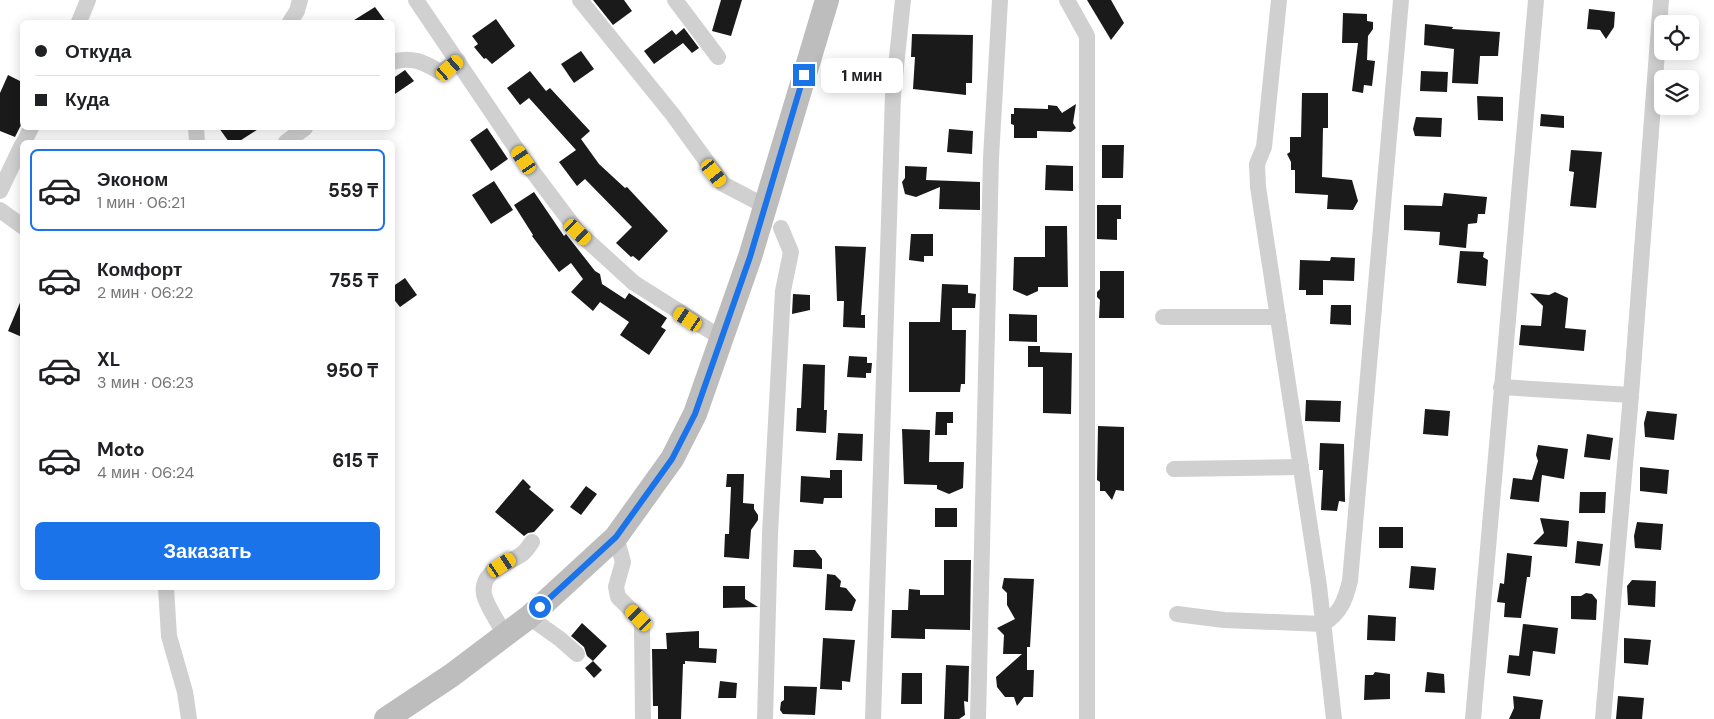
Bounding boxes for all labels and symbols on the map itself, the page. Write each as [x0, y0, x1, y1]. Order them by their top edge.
car [433, 52, 466, 84]
callout: 1 мин [822, 58, 904, 92]
route end [793, 64, 815, 86]
car [509, 143, 538, 177]
car [698, 157, 729, 189]
car [561, 216, 594, 248]
car [671, 304, 704, 334]
car [485, 550, 518, 580]
route start [529, 596, 551, 618]
car [623, 602, 654, 634]

